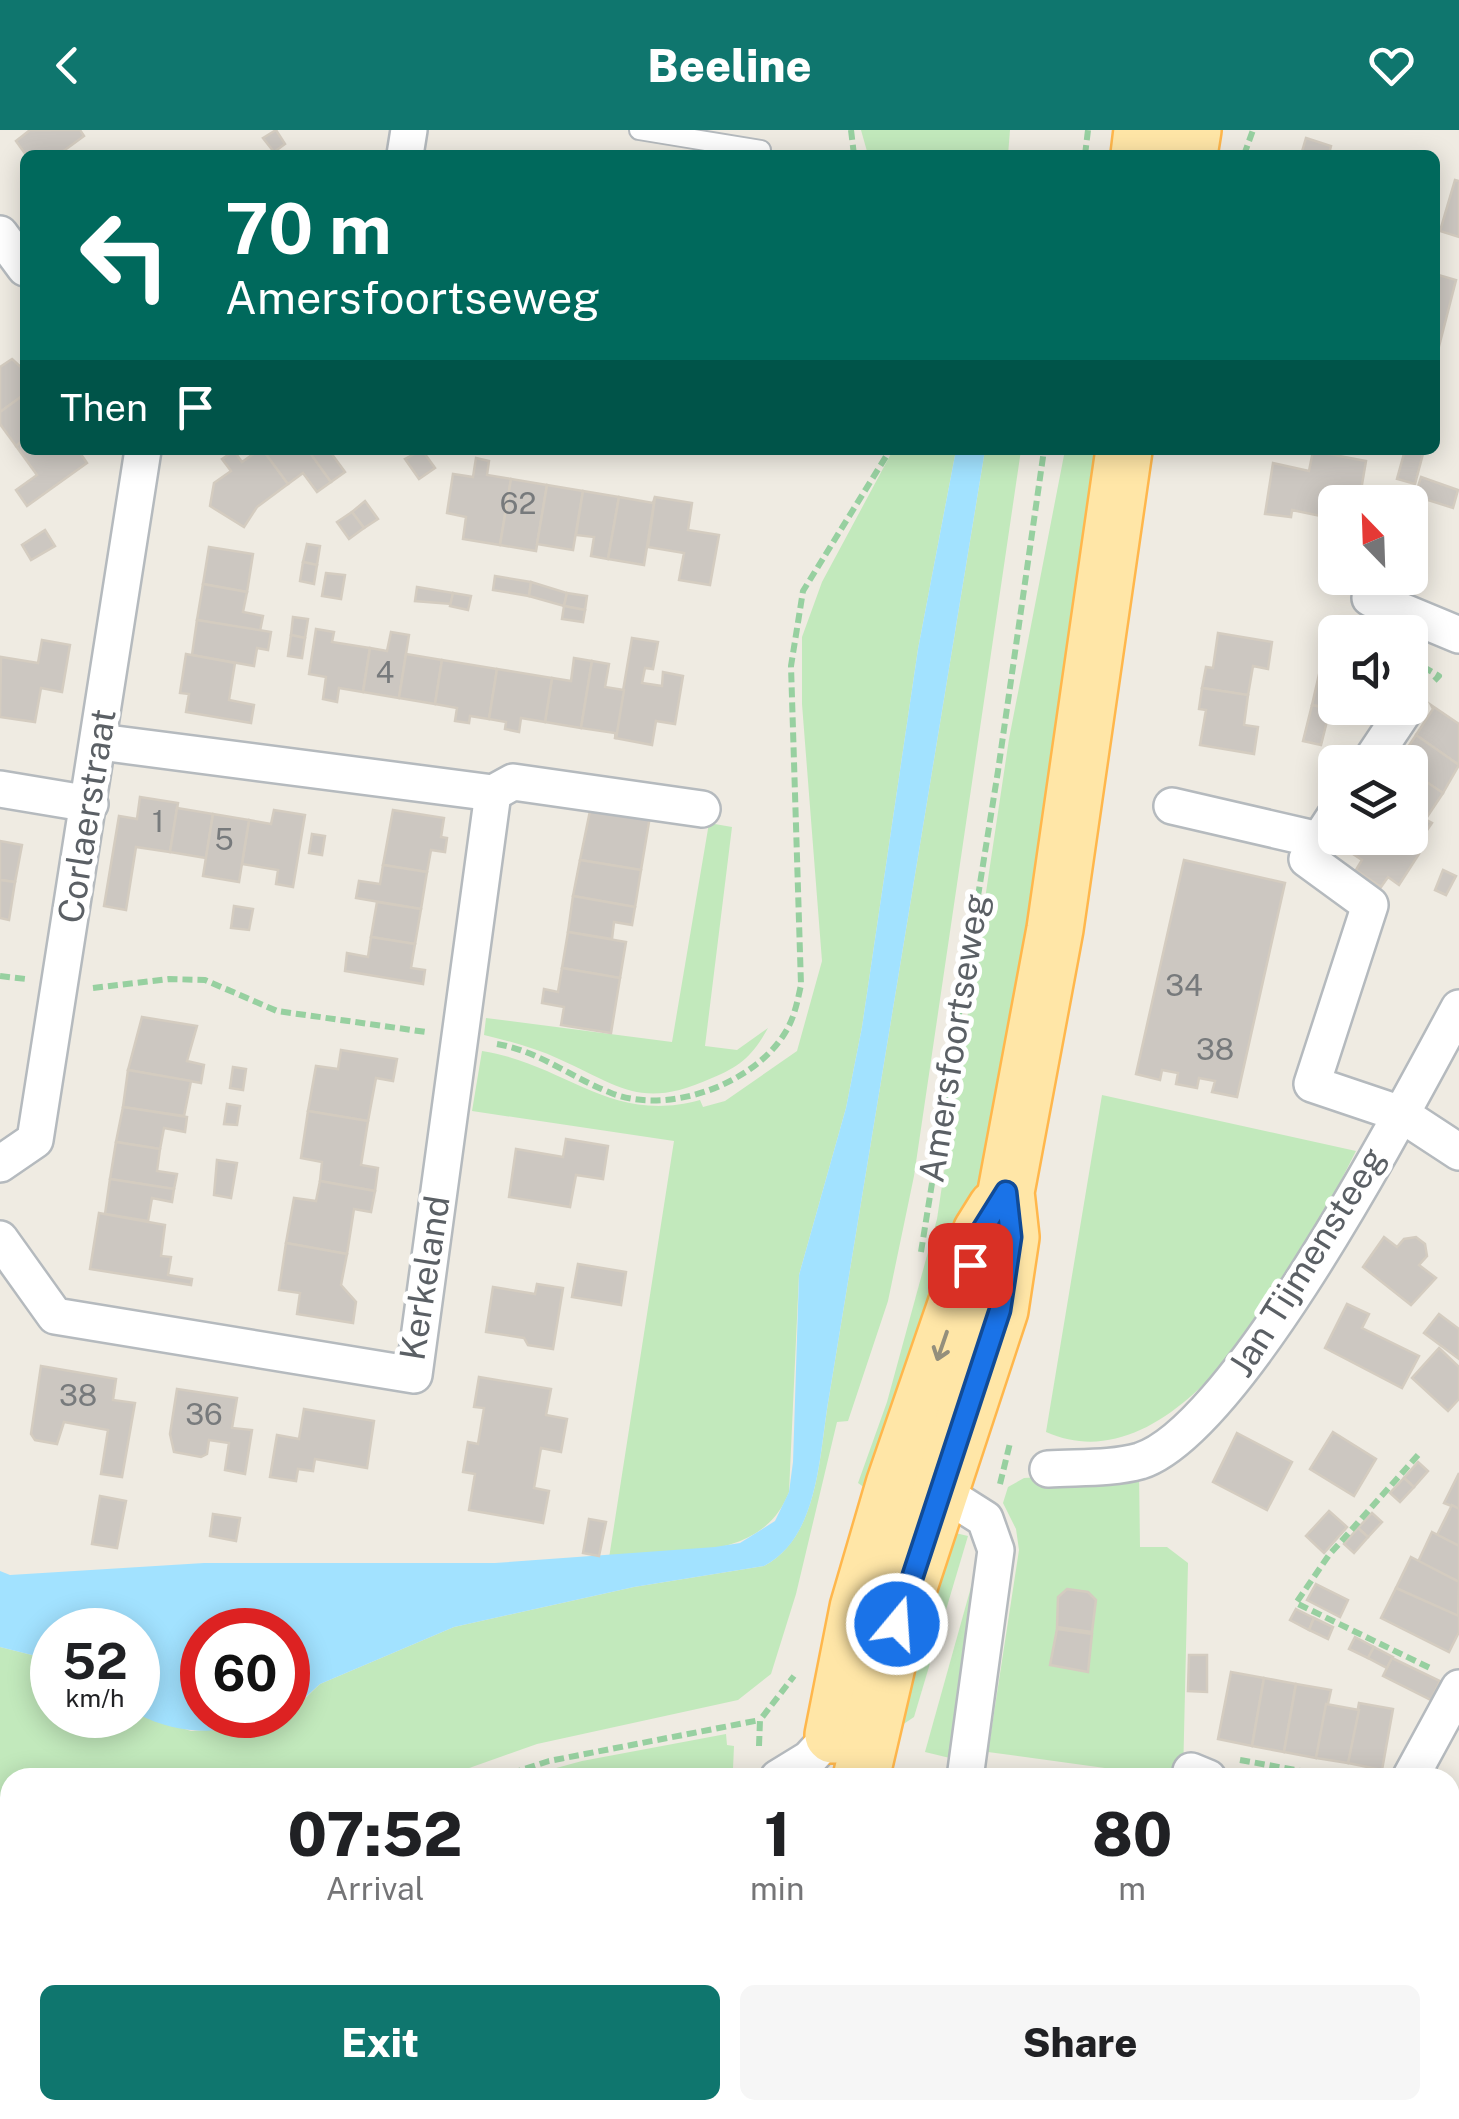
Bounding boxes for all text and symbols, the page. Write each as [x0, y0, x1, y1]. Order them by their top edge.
icon: back [40, 38, 95, 93]
icon: heart [1364, 38, 1419, 93]
text: Beeline [647, 39, 812, 92]
text: 70 m [225, 187, 392, 270]
icon: left [60, 190, 190, 320]
text: Amersfoortseweg [225, 271, 600, 324]
icon: arrive [168, 380, 223, 435]
text: Then [60, 385, 148, 430]
house number: 62 [500, 485, 536, 521]
north arrow [1318, 485, 1428, 595]
map controls [1318, 485, 1428, 855]
button: sound [1318, 615, 1428, 725]
house number: 4 [376, 654, 394, 690]
street label: Corlaerstraat [49, 706, 124, 926]
button: layers [1318, 745, 1428, 855]
house number: 1 [152, 803, 164, 839]
house number: 5 [214, 821, 234, 857]
street label: Amersfoortseweg [910, 891, 997, 1185]
house number: 34 [1165, 967, 1203, 1003]
house number: 38 [1196, 1031, 1234, 1067]
street label: Jan Tijmensteeg [1220, 1140, 1393, 1384]
street label: Kerkeland [391, 1193, 458, 1363]
pin [928, 1223, 1013, 1308]
icon: arrive [943, 1238, 998, 1293]
one-way arrow [931, 1329, 949, 1361]
house number: 38 [59, 1377, 97, 1413]
house number: 36 [185, 1396, 223, 1432]
position arrow [845, 1572, 949, 1676]
speed limit sign: 60 [180, 1608, 310, 1738]
text: 52 [62, 1631, 128, 1690]
text: km/h [66, 1683, 124, 1713]
text: 07:52 [288, 1799, 463, 1870]
text: 1 [764, 1799, 790, 1870]
text: 80 [1092, 1799, 1172, 1870]
text: Arrival [326, 1870, 424, 1907]
text: min [750, 1870, 804, 1907]
text: m [1118, 1870, 1146, 1907]
button: Exit [40, 1985, 720, 2100]
button: Share [740, 1985, 1420, 2100]

